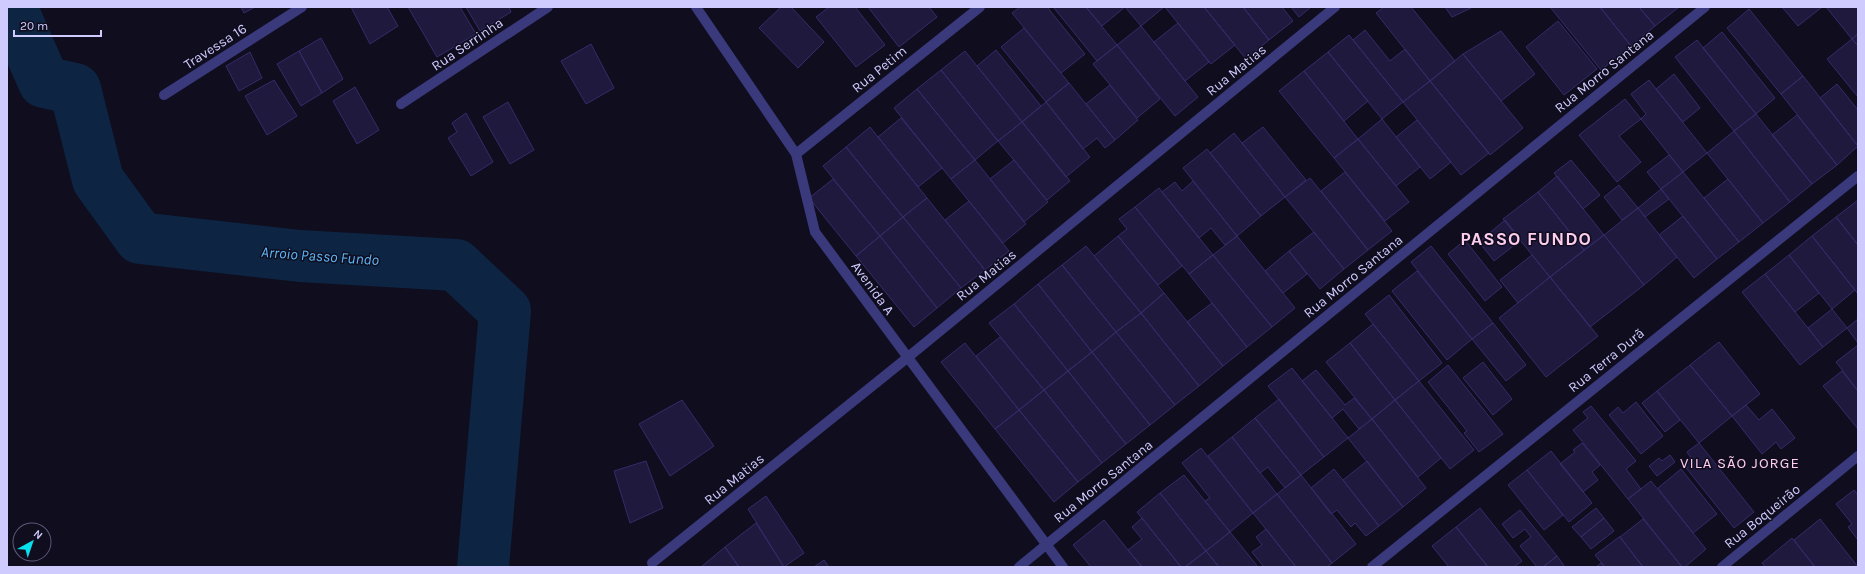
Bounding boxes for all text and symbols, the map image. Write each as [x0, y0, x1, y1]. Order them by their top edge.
scale bar [14, 12, 101, 38]
street label: Rua Serrinha [428, 14, 506, 75]
text: 20 m [20, 19, 48, 33]
street label: Travessa 16 [181, 20, 250, 73]
street label: Rua Morro Santana [1551, 26, 1657, 117]
street label: Rua Matias [1203, 41, 1270, 100]
street label: Rua Petim [848, 42, 910, 97]
district label: PASSO FUNDO [1460, 228, 1592, 250]
street label: Rua Morro Santana [1300, 231, 1406, 322]
water label: Arroio Passo Fundo [260, 243, 380, 269]
street label: Rua Matias [953, 246, 1020, 305]
street label: Avenida A [848, 258, 898, 318]
street label: Rua Terra Durã [1565, 325, 1648, 396]
street label: Rua Morro Santana [1050, 436, 1156, 527]
street label: Rua Matias [701, 450, 768, 509]
district label: VILA SÃO JORGE [1680, 454, 1800, 472]
street label: Rua Boqueirão [1721, 481, 1804, 552]
north arrow [12, 522, 52, 562]
text: N [31, 527, 45, 542]

